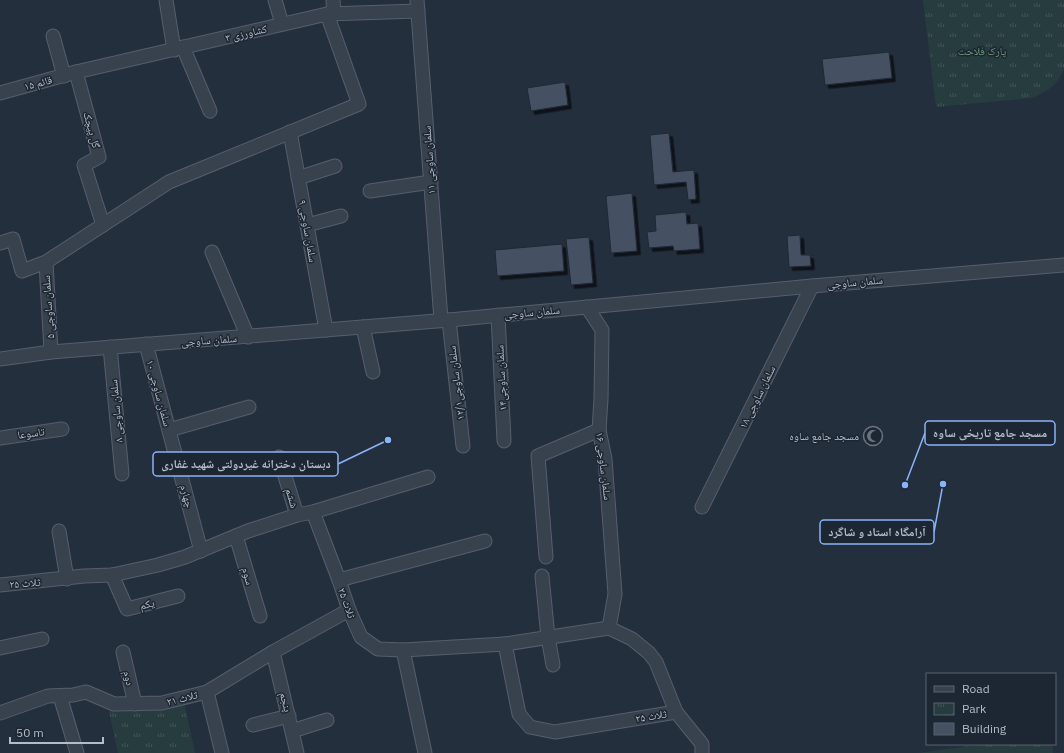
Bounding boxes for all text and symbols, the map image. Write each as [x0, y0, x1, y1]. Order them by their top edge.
street label: کشاورزی ۳ [224, 21, 269, 45]
park label: پارک فلاحت [958, 44, 1007, 58]
street label: قائم ۱۵ [22, 72, 54, 94]
street label: گل پیچک [80, 110, 104, 150]
street label: سلمان ساوجی ۱۱ [420, 125, 438, 195]
street label: سلمان ساوجی ۹ [296, 198, 320, 264]
street label: سلمان ساوجی [826, 273, 884, 291]
street label: سلمان ساوجی ۵ [39, 275, 57, 339]
street label: سلمان ساوجی [503, 303, 561, 321]
street label: سلمان ساوجی [181, 331, 237, 349]
street label: سلمان ساوجی۱۲/۱ [444, 345, 468, 421]
street label: سلمان ساوجی۱۴ [492, 345, 510, 411]
street label: سلمان ساوجی ۱۰ [143, 358, 175, 428]
street label: سلمان ساوجی ۱۸ [736, 363, 778, 431]
street label: سلمان ساوجی ۸ [106, 379, 126, 443]
callout: مسجد جامع تاریخی ساوه [925, 421, 1055, 445]
street label: تاسوعا [17, 424, 46, 442]
mosque icon: مسجد جامع ساوه [862, 425, 884, 447]
text: مسجد جامع تاریخی ساوه [933, 425, 1047, 441]
place label: مسجد جامع ساوه [789, 429, 859, 443]
street label: سلمان ساوجی ۱۶ [593, 431, 615, 501]
callout: دبستان دخترانه غیردولتی شهید غفاری [153, 452, 338, 476]
text: دبستان دخترانه غیردولتی شهید غفاری [161, 456, 331, 472]
street label: چهارم [177, 483, 197, 509]
street label: ششم [281, 486, 302, 510]
callout: آرامگاه استاد و شاگرد [820, 520, 934, 544]
text: آرامگاه استاد و شاگرد [828, 524, 926, 539]
street label: سوم [239, 566, 257, 586]
street label: ثلاث ۲۵ [9, 575, 42, 591]
street label: ثلاث ۲۵ [335, 586, 359, 620]
street label: یکم [138, 595, 157, 614]
street label: دوم [120, 669, 138, 687]
legend [926, 673, 1056, 745]
text: Road [962, 681, 990, 696]
street label: ثلاث ۲۱ [165, 687, 199, 709]
street label: پنجم [276, 691, 295, 714]
text: Park [962, 701, 987, 716]
street label: ثلاث ۲۵ [634, 707, 668, 725]
scale bar [10, 719, 103, 745]
text: Building [962, 721, 1007, 736]
text: 50 m [16, 725, 44, 740]

